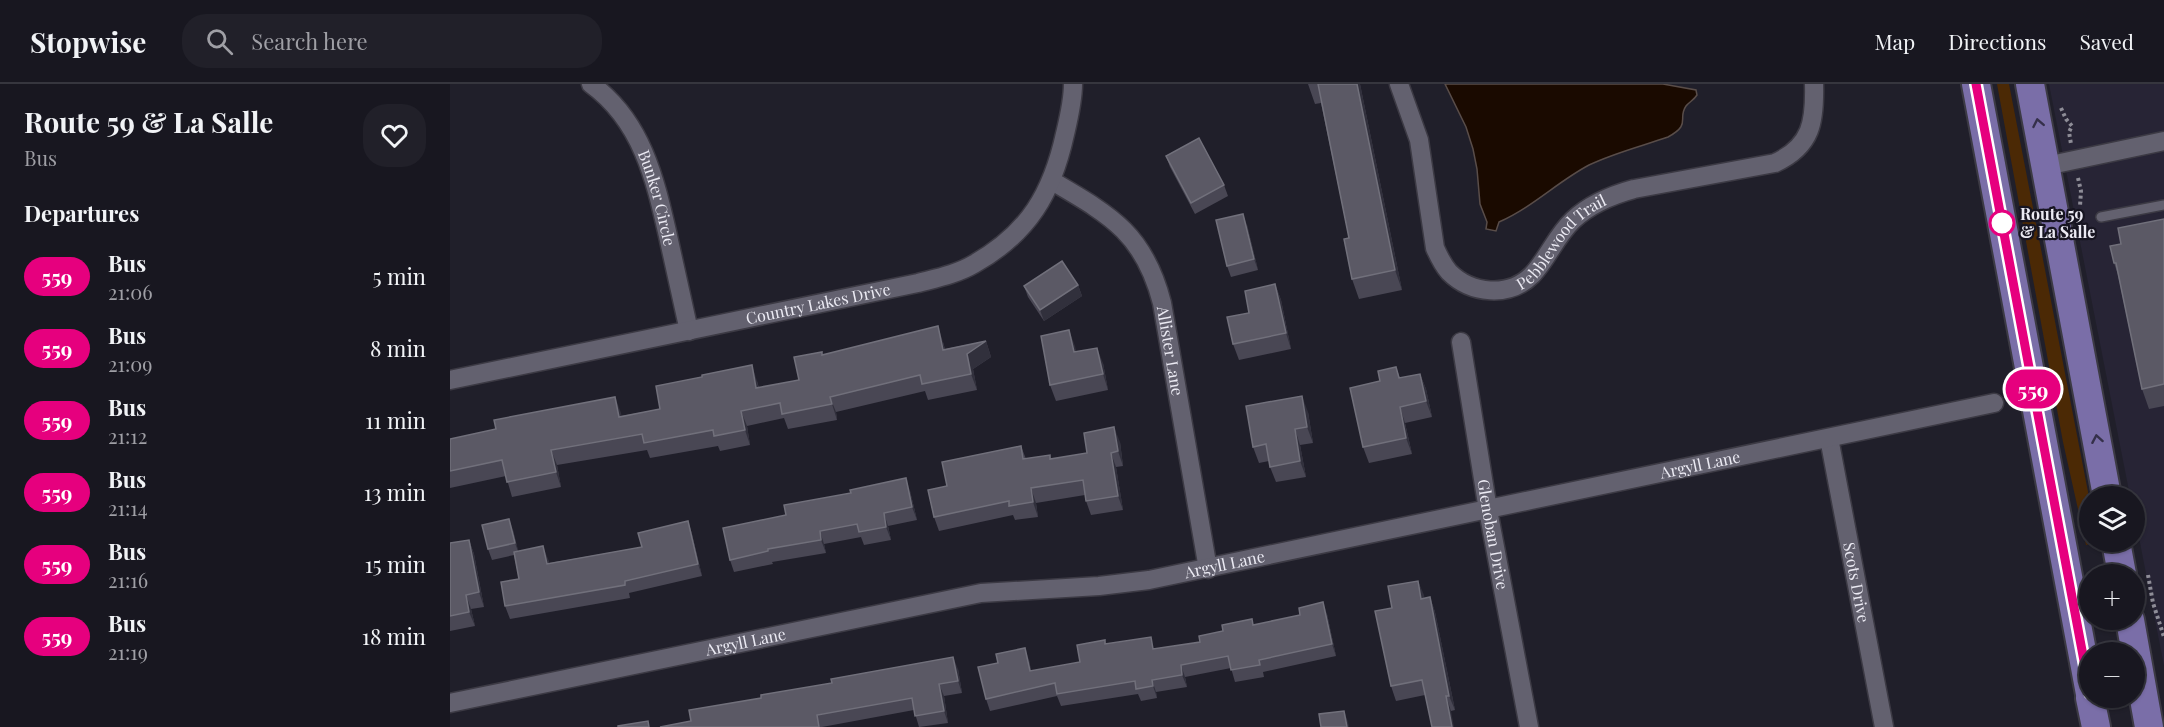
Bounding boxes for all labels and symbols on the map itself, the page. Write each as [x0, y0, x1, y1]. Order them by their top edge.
one-way arrow [2032, 119, 2045, 129]
street label: Bunker Circle [634, 146, 681, 248]
street label: Pebblewood Trail [1512, 189, 1610, 294]
place label: Route 59 & La Salle [2020, 203, 2095, 242]
marker: Route 59 & La Salle [1989, 210, 2015, 236]
street label: Country Lakes Drive [744, 278, 892, 328]
street label: Allister Lane [1153, 303, 1189, 397]
line badge: 559 [1998, 370, 2068, 408]
one-way arrow [2091, 434, 2104, 444]
street label: Argyll Lane [1657, 445, 1742, 483]
street label: Glenoban Drive [1473, 478, 1514, 591]
street label: Scots Drive [1839, 540, 1875, 624]
street label: Argyll Lane [1181, 545, 1266, 583]
street label: Argyll Lane [703, 623, 788, 660]

